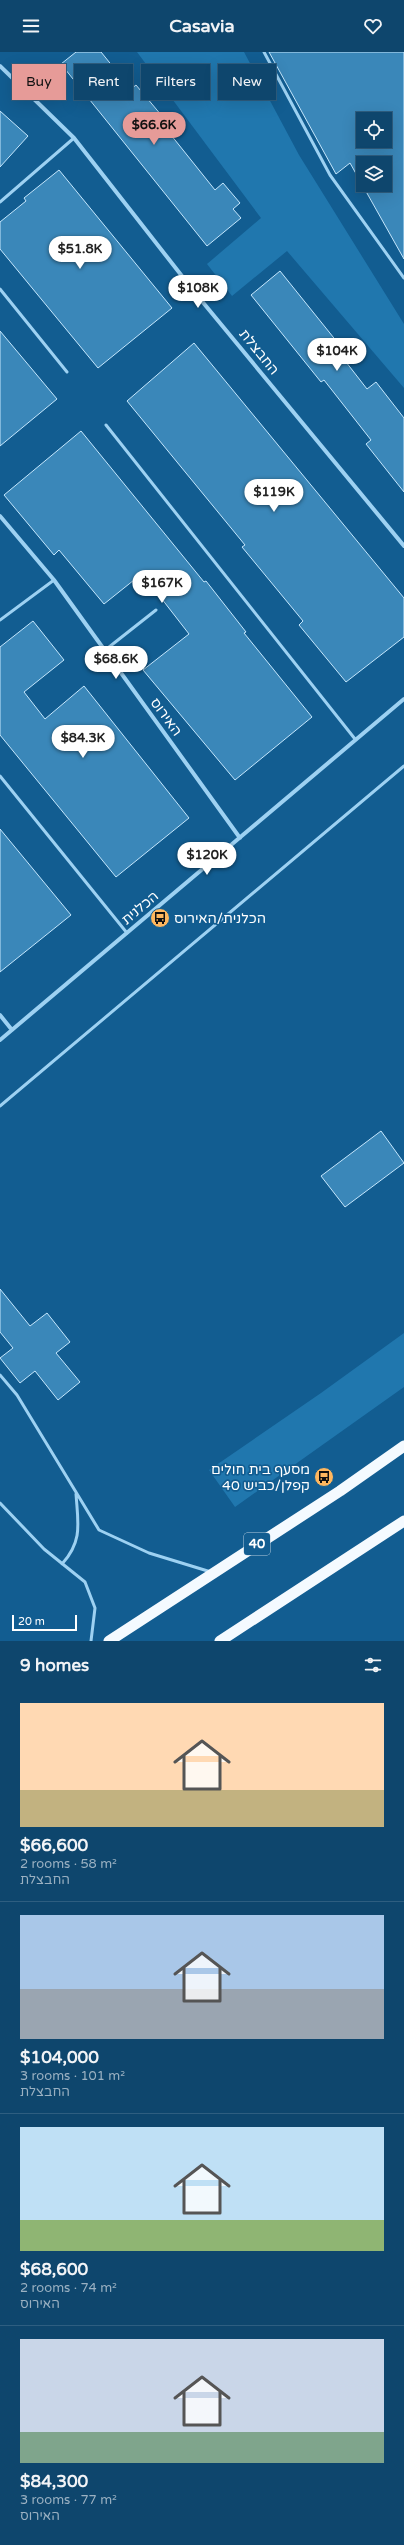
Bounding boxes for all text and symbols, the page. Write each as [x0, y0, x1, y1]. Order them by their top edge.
icon: menu [20, 15, 42, 37]
text: Casavia [169, 15, 235, 37]
icon: heart [362, 15, 384, 37]
chip: Buy [12, 64, 66, 100]
chip: Rent [74, 64, 133, 100]
chip: Filters [141, 64, 210, 100]
chip: New [218, 64, 276, 100]
pin: $66.6K [121, 112, 187, 146]
map controls [356, 112, 392, 192]
button: locate [356, 112, 392, 148]
text: $66.6K [132, 117, 176, 133]
button: layers [356, 156, 392, 192]
pin: $51.8K [47, 236, 113, 270]
text: $51.8K [58, 241, 102, 257]
pin: $108K [170, 275, 226, 309]
text: $108K [177, 280, 219, 296]
street label: החבצלת [235, 326, 283, 378]
pin: $104K [309, 338, 365, 372]
text: $104K [316, 343, 358, 359]
pin: $119K [246, 479, 302, 513]
text: $119K [253, 484, 295, 500]
pin: $167K [134, 570, 190, 604]
text: $167K [141, 575, 183, 591]
pin: $68.6K [83, 646, 149, 680]
text: $68.6K [94, 651, 138, 667]
street label: האירוס [147, 695, 185, 739]
pin: $84.3K [50, 725, 116, 759]
text: $84.3K [61, 730, 105, 746]
pin: $120K [179, 842, 235, 876]
text: $120K [186, 847, 228, 863]
street label: הכלנית [118, 888, 162, 928]
bus stop icon: הכלנית/האירוס [149, 907, 171, 929]
place label: הכלנית/האירוס [174, 910, 266, 927]
place label: מסעף בית חולים קפלן/כביש 40 [211, 1461, 310, 1494]
bus stop icon: מסעף בית חולים קפלן/כביש 40 [313, 1466, 335, 1488]
road number: 40 [244, 1533, 270, 1555]
scale bar [12, 1613, 77, 1632]
text: 20 m [18, 1615, 45, 1628]
icon: filters [362, 1654, 384, 1676]
text: 9 homes [20, 1655, 89, 1676]
icon: home [166, 1729, 238, 1801]
text: $66,600 [20, 1835, 88, 1856]
text: 2 rooms · 58 m² [20, 1856, 117, 1872]
text: החבצלת [20, 1872, 70, 1888]
icon: home [166, 1941, 238, 2013]
text: $104,000 [20, 2047, 99, 2068]
text: 3 rooms · 101 m² [20, 2068, 125, 2084]
text: החבצלת [20, 2084, 70, 2100]
icon: home [166, 2153, 238, 2225]
text: $68,600 [20, 2259, 88, 2280]
text: 2 rooms · 74 m² [20, 2280, 117, 2296]
text: האירוס [20, 2296, 60, 2312]
icon: home [166, 2365, 238, 2437]
text: $84,300 [20, 2471, 88, 2492]
text: 3 rooms · 77 m² [20, 2492, 117, 2508]
text: האירוס [20, 2508, 60, 2524]

